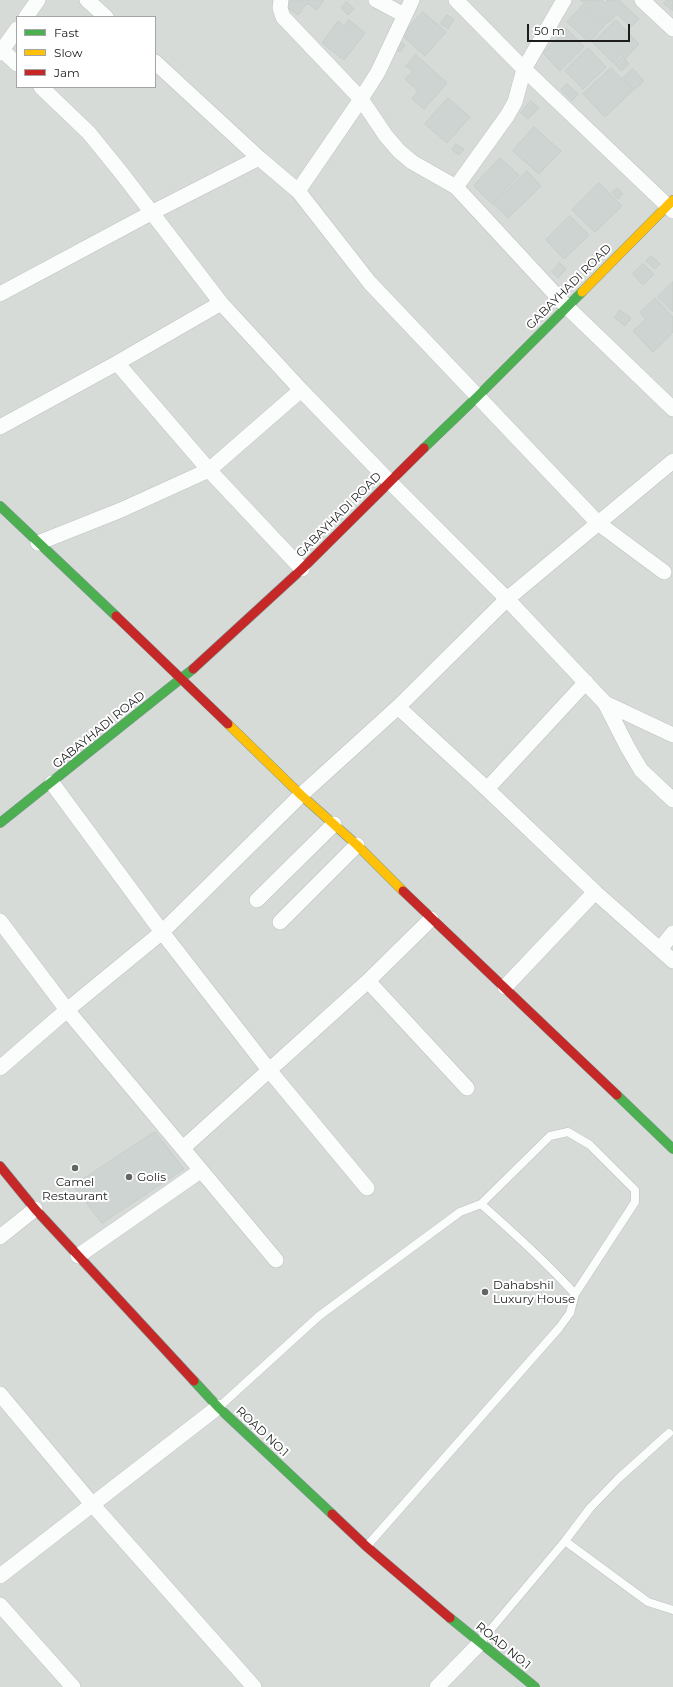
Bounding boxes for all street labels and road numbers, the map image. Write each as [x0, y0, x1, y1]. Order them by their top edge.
street label: GABAYHADI ROAD [523, 241, 615, 333]
street label: GABAYHADI ROAD [293, 469, 385, 561]
street label: GABAYHADI ROAD [50, 688, 148, 772]
street label: ROAD NO.1 [233, 1404, 291, 1460]
street label: ROAD NO.1 [473, 1619, 533, 1673]

